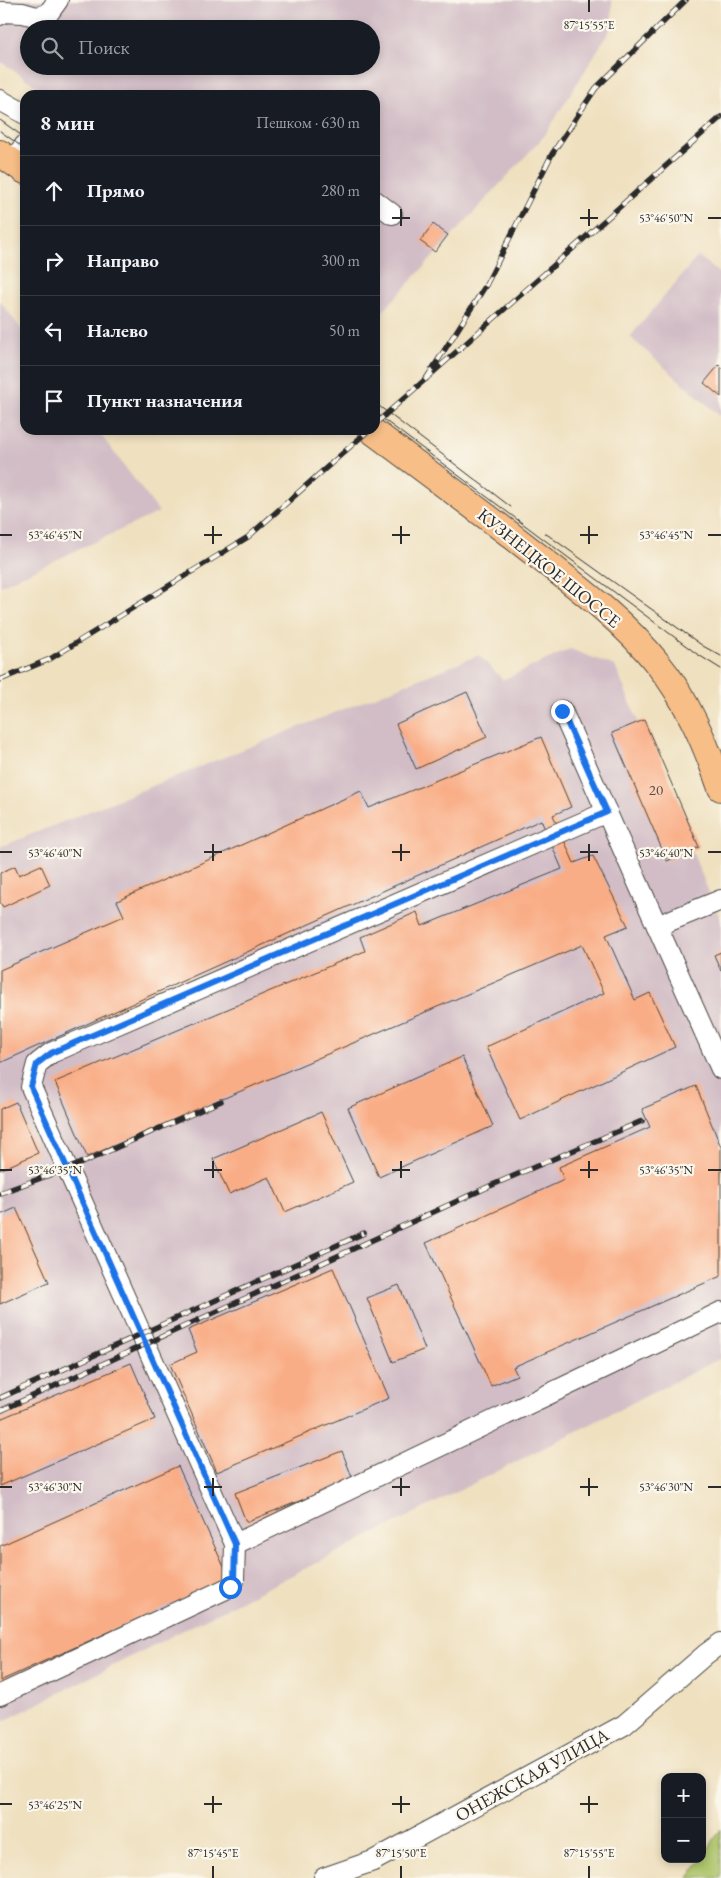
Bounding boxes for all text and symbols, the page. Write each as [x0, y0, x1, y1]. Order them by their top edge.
text: 87°15'55"E [563, 17, 615, 33]
search box [20, 20, 380, 75]
icon: search [38, 34, 66, 62]
text: Поиск [78, 35, 130, 60]
text: 8 мин [40, 109, 95, 136]
text: Пешком · 630 m [256, 112, 360, 133]
icon: ahead [40, 177, 68, 205]
text: Прямо [87, 178, 145, 203]
text: 280 m [321, 180, 360, 201]
text: 53°46'50"N [639, 210, 693, 226]
icon: right [40, 247, 68, 275]
text: Направо [87, 248, 159, 273]
text: 300 m [321, 250, 360, 271]
icon: left [40, 317, 68, 345]
text: Налево [87, 318, 148, 343]
text: 50 m [329, 320, 360, 341]
icon: arrive [40, 387, 68, 415]
text: Пункт назначения [87, 388, 243, 413]
street label: КУЗНЕЦКОЕ ШОССЕ [473, 503, 626, 632]
text: 53°46'45"N [28, 527, 82, 543]
text: 53°46'45"N [639, 527, 693, 543]
route end [551, 700, 574, 723]
house number: 20 [649, 780, 663, 799]
text: 53°46'40"N [28, 845, 82, 861]
text: 53°46'40"N [639, 845, 693, 861]
text: 53°46'35"N [28, 1162, 82, 1178]
text: 53°46'35"N [639, 1162, 693, 1178]
text: 53°46'30"N [28, 1479, 82, 1495]
text: 53°46'30"N [639, 1479, 693, 1495]
route start [219, 1576, 242, 1599]
street label: ОНЕЖСКАЯ УЛИЦА [451, 1723, 613, 1826]
map controls [661, 1773, 706, 1863]
button: + [661, 1773, 706, 1818]
text: 53°46'25"N [28, 1797, 82, 1813]
button: − [661, 1818, 706, 1863]
text: 87°15'45"E [187, 1845, 239, 1861]
text: 87°15'50"E [375, 1845, 427, 1861]
text: 87°15'55"E [563, 1845, 615, 1861]

